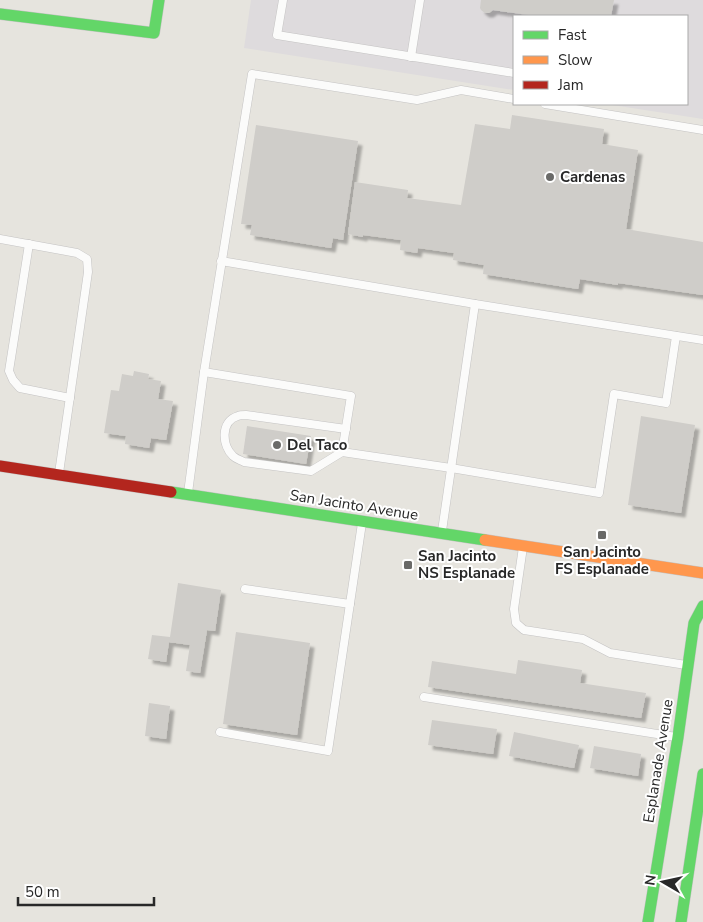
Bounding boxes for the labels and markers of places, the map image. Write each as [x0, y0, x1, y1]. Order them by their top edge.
place label: Cardenas [560, 167, 625, 187]
marker: Cardenas [544, 171, 556, 183]
place label: Del Taco [287, 435, 348, 455]
marker: Del Taco [271, 439, 283, 451]
marker: San Jacinto FS Esplanade [596, 529, 608, 541]
place label: San Jacinto FS Esplanade [555, 542, 649, 579]
place label: San Jacinto NS Esplanade [418, 546, 515, 583]
marker: San Jacinto NS Esplanade [402, 559, 414, 571]

